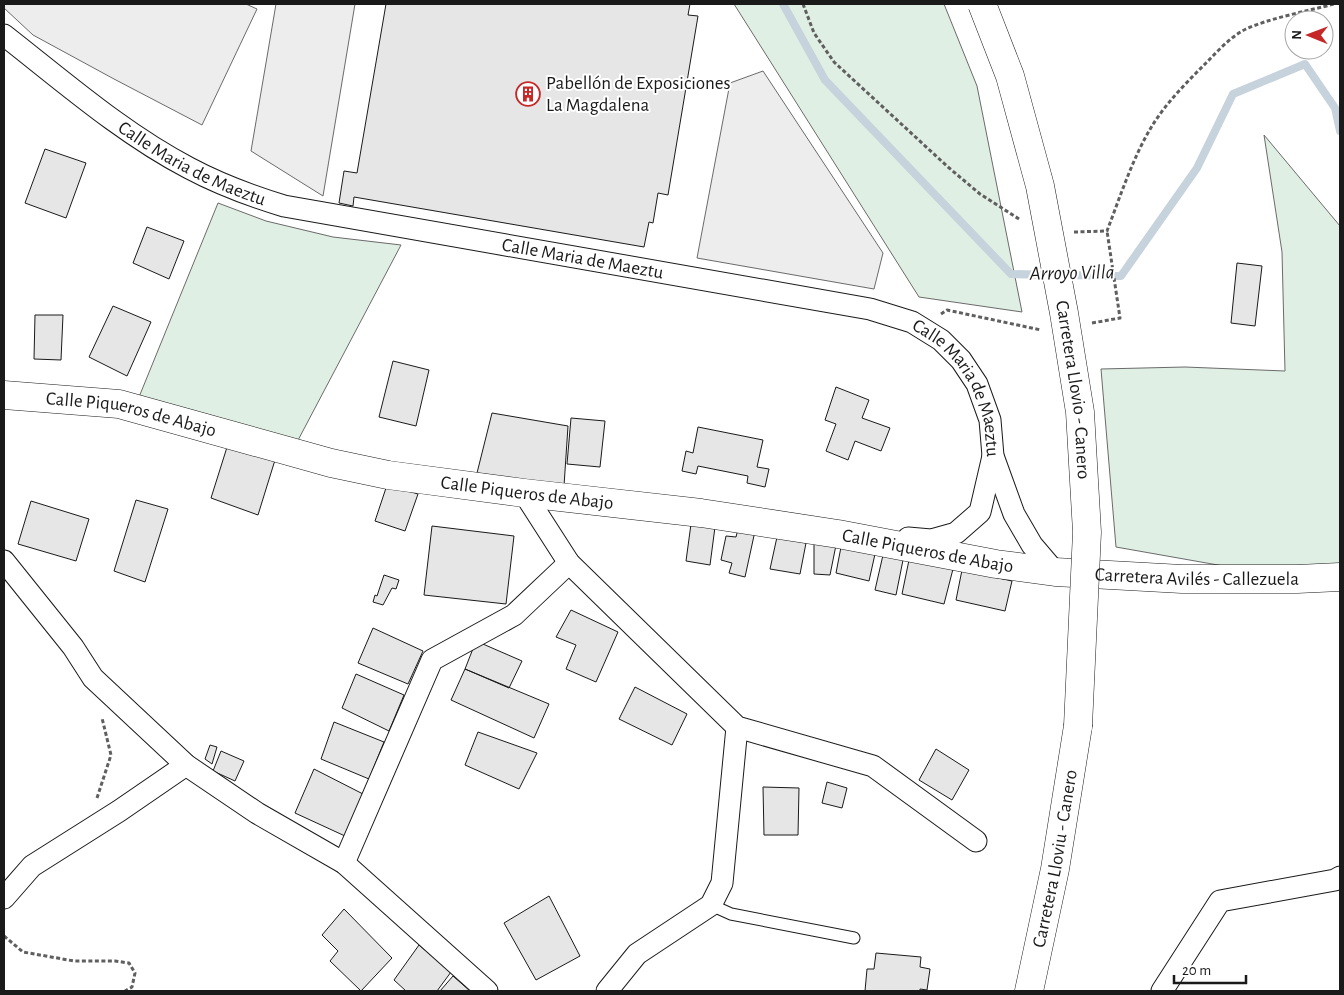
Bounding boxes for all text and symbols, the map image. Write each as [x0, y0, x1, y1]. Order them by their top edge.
north arrow [1284, 10, 1334, 60]
text: N [1290, 30, 1304, 40]
place label: Pabellón de Exposiciones La Magdalena [546, 74, 731, 115]
building icon: Pabellón de Exposiciones La Magdalena [515, 81, 541, 107]
street label: Calle Maria de Maeztu [115, 117, 268, 209]
street label: Calle Maria de Maeztu [500, 235, 665, 282]
water label: Arroyo Villa [1028, 262, 1115, 284]
street label: Carretera Llovio - Canero [1052, 299, 1093, 480]
street label: Calle Maria de Maeztu [909, 315, 1003, 458]
street label: Calle Piqueros de Abajo [45, 389, 218, 440]
street label: Calle Piqueros de Abajo [440, 473, 615, 513]
street label: Calle Piqueros de Abajo [841, 525, 1015, 576]
street label: Carretera Avilés - Callezuela [1094, 565, 1299, 589]
street label: Carretera Lloviu - Canero [1029, 768, 1080, 949]
scale bar [1174, 952, 1246, 984]
text: 20 m [1182, 963, 1211, 978]

